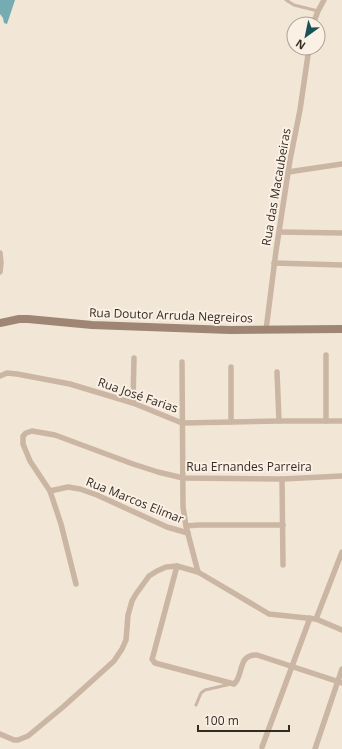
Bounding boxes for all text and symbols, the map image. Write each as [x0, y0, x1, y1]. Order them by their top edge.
north arrow [286, 16, 326, 56]
text: N [292, 36, 308, 54]
street label: Rua das Macaubeiras [257, 127, 295, 247]
street label: Rua Doutor Arruda Negreiros [89, 304, 254, 326]
street label: Rua José Farias [96, 373, 181, 417]
street label: Rua Ernandes Parreira [186, 458, 312, 475]
street label: Rua Marcos Elimar [84, 473, 187, 527]
scale bar [198, 707, 289, 733]
text: 100 m [204, 712, 239, 729]

